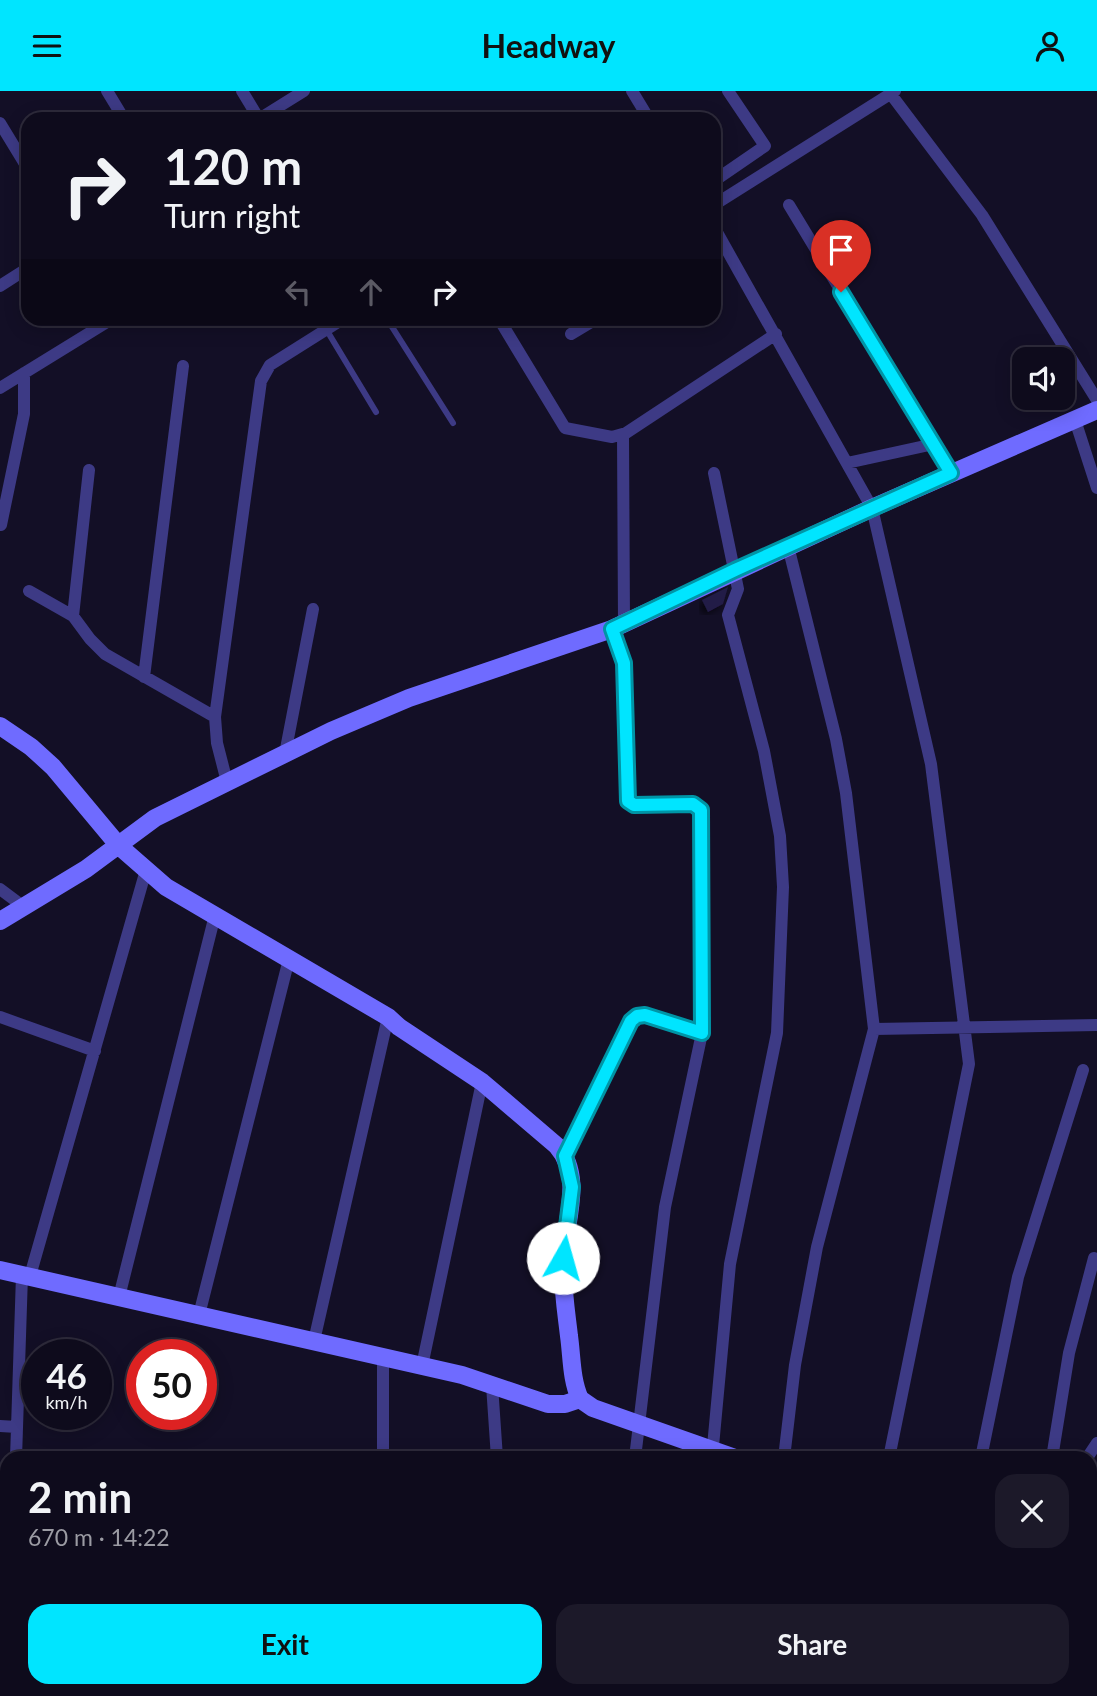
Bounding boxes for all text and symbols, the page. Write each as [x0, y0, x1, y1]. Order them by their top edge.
text: Headway [482, 26, 615, 65]
icon: menu [28, 27, 66, 65]
icon: person [1031, 27, 1069, 65]
text: 120 m [164, 137, 302, 195]
icon: right [49, 140, 140, 231]
text: Turn right [164, 196, 300, 235]
pin [811, 220, 871, 292]
icon: arrive [822, 231, 860, 269]
icon: left [279, 273, 317, 311]
icon: ahead [352, 273, 390, 311]
icon: right [425, 273, 463, 311]
map controls [1012, 347, 1075, 410]
button: sound [1012, 347, 1075, 410]
position arrow [526, 1221, 600, 1295]
speed limit sign: 50 [126, 1339, 217, 1430]
text: 46 [46, 1354, 87, 1396]
text: km/h [45, 1391, 88, 1413]
text: 2 min [28, 1472, 132, 1522]
button: close [995, 1474, 1069, 1548]
text: 670 m · 14:22 [28, 1523, 170, 1551]
button: Exit [28, 1604, 542, 1684]
button: Share [556, 1604, 1069, 1684]

